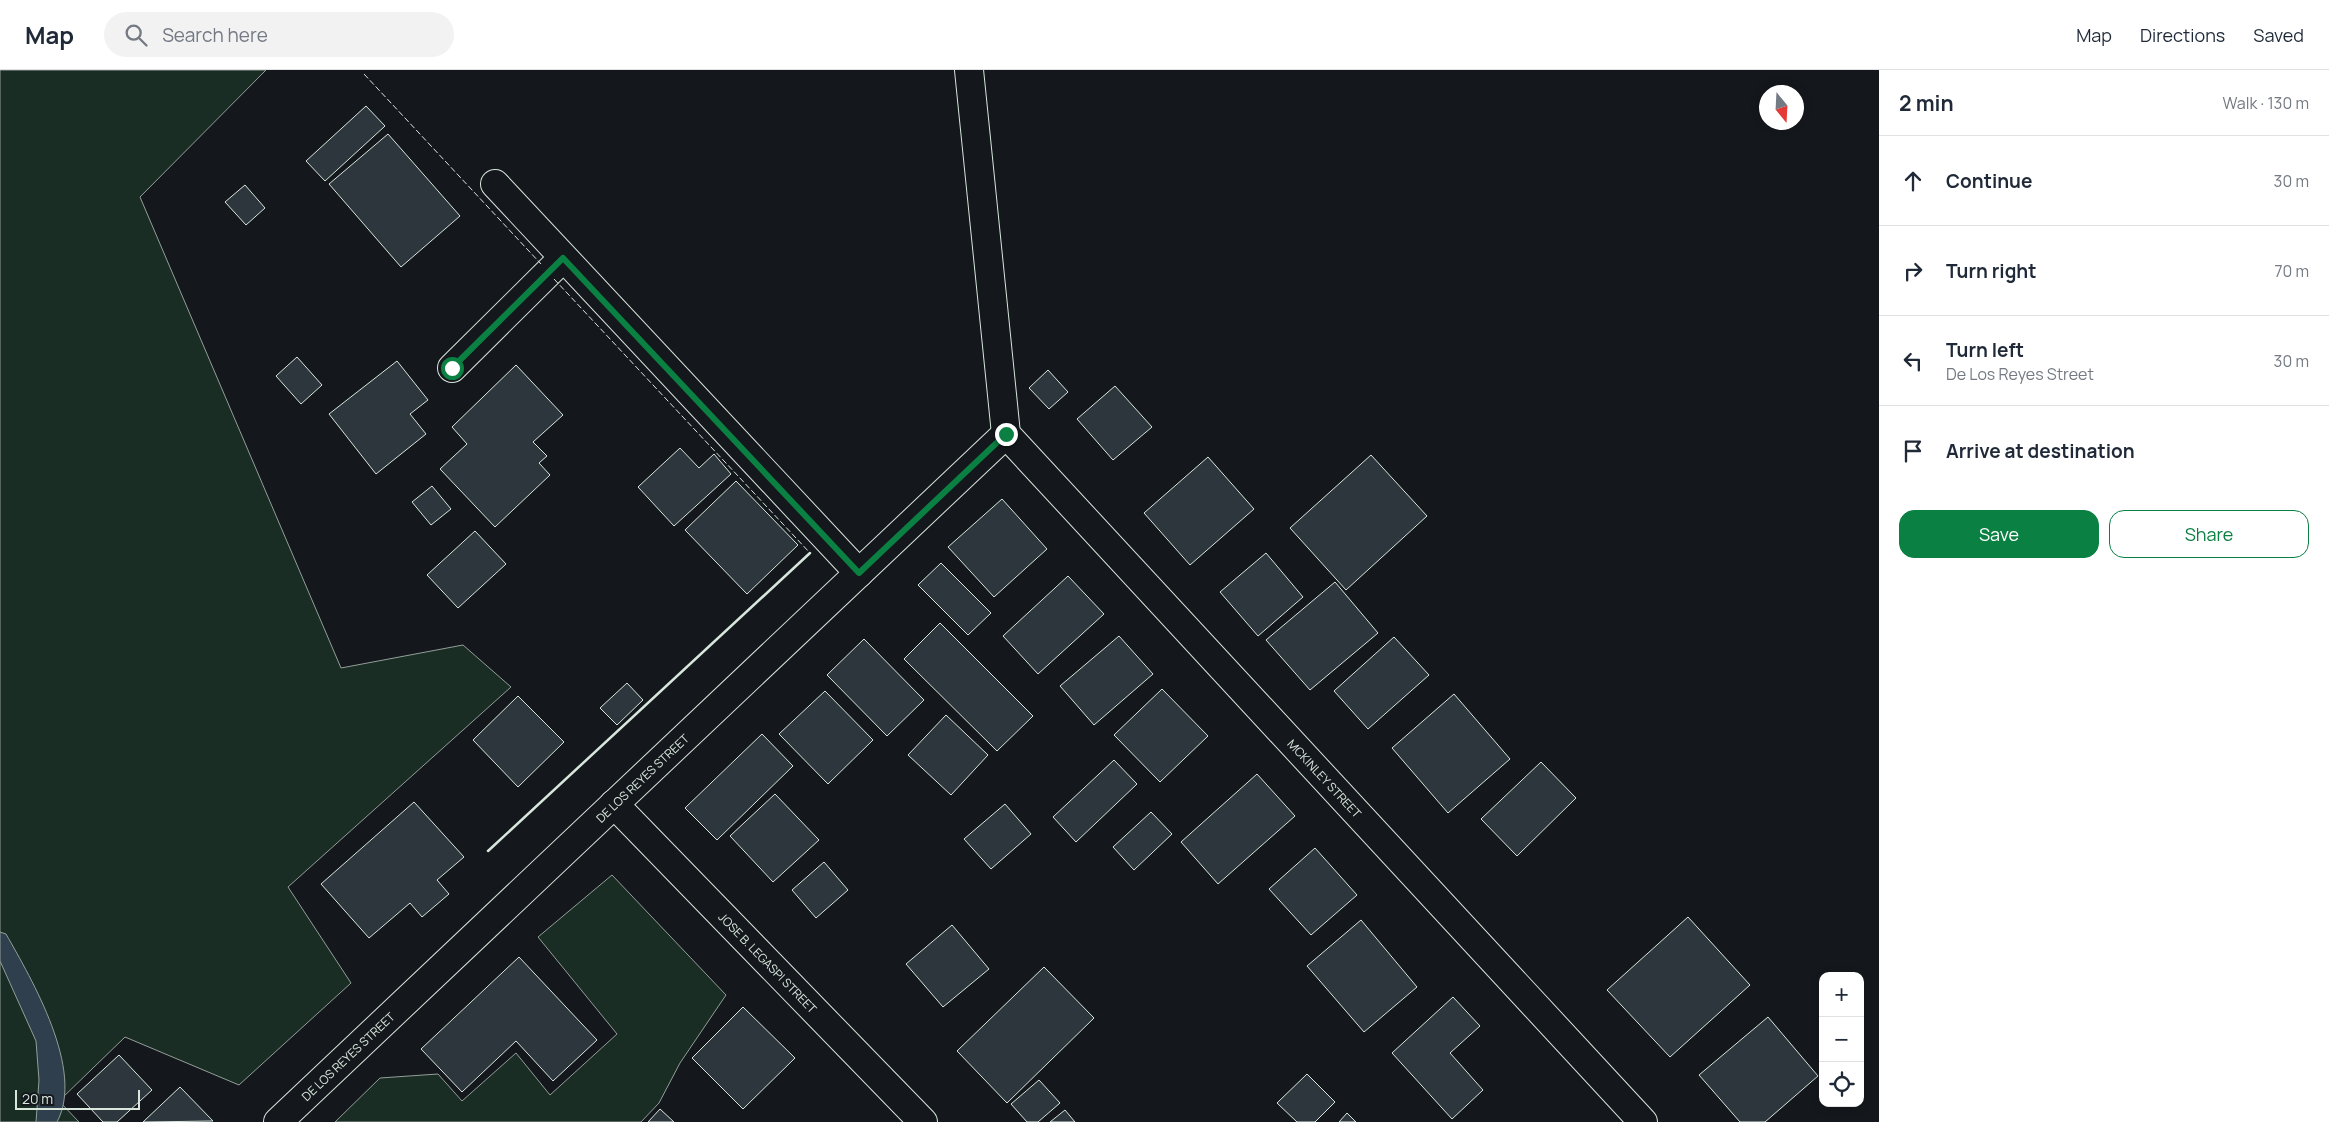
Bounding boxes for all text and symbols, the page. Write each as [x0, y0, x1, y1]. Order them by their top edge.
search box [104, 12, 454, 57]
text: Map [25, 18, 74, 51]
icon: search [122, 21, 150, 49]
text: Search here [162, 22, 268, 48]
text: Map [2076, 23, 2112, 47]
text: Directions [2140, 23, 2225, 47]
text: Saved [2253, 23, 2304, 47]
north arrow [1759, 85, 1804, 130]
text: 2 min [1899, 89, 1954, 117]
text: Walk · 130 m [2223, 92, 2309, 114]
icon: ahead [1899, 167, 1927, 195]
text: Continue [1946, 168, 2032, 194]
text: 30 m [2274, 170, 2309, 192]
icon: right [1899, 257, 1927, 285]
text: Turn right [1946, 258, 2036, 284]
text: 70 m [2274, 260, 2309, 282]
text: Turn left [1946, 337, 2024, 363]
icon: left [1899, 347, 1927, 375]
text: 30 m [2274, 350, 2309, 372]
route start [441, 357, 464, 380]
text: De Los Reyes Street [1946, 363, 2094, 385]
route end [995, 423, 1018, 446]
icon: arrive [1899, 437, 1927, 465]
text: Arrive at destination [1946, 438, 2135, 464]
button: Save [1899, 510, 2099, 558]
button: Share [2109, 510, 2309, 558]
street label: DE LOS REYES STREET [592, 729, 693, 826]
street label: MCKINLEY STREET [1284, 735, 1366, 822]
street label: JOSE B. LEGASPI STREET [715, 908, 822, 1017]
map controls [1819, 972, 1864, 1107]
button: + [1819, 972, 1864, 1017]
street label: DE LOS REYES STREET [298, 1007, 399, 1104]
button: − [1819, 1017, 1864, 1062]
button: locate [1819, 1062, 1864, 1107]
scale bar [15, 1087, 140, 1110]
text: 20 m [22, 1089, 53, 1108]

